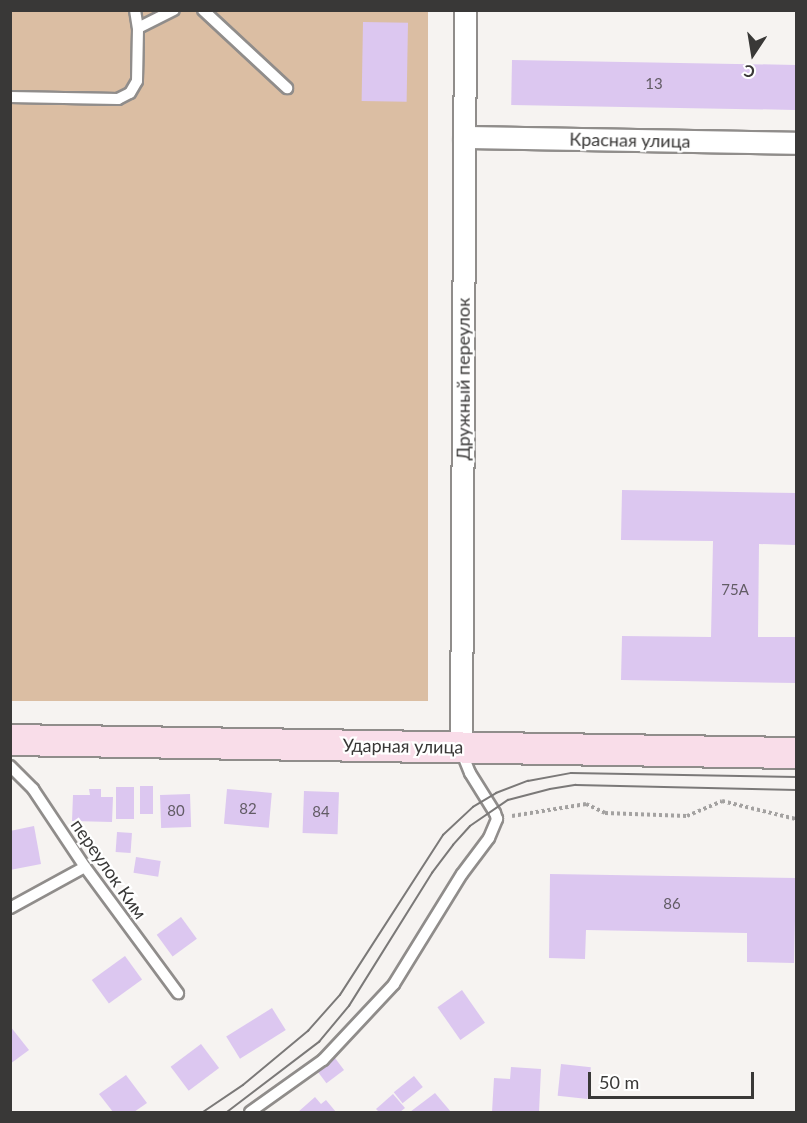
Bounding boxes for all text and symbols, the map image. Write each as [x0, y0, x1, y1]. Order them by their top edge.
north arrow [723, 24, 783, 84]
text: С [742, 62, 756, 82]
house number: 13 [645, 75, 663, 93]
street label: Красная улица [569, 128, 691, 152]
street label: Дружный переулок [452, 298, 474, 460]
house number: 75А [721, 581, 749, 599]
street label: Ударная улица [342, 734, 464, 758]
house number: 82 [239, 800, 257, 818]
house number: 80 [167, 802, 185, 820]
house number: 84 [312, 803, 330, 821]
street label: переулок Ким [67, 815, 151, 923]
house number: 86 [663, 895, 681, 913]
scale bar [591, 1060, 758, 1098]
text: 50 m [599, 1071, 639, 1093]

